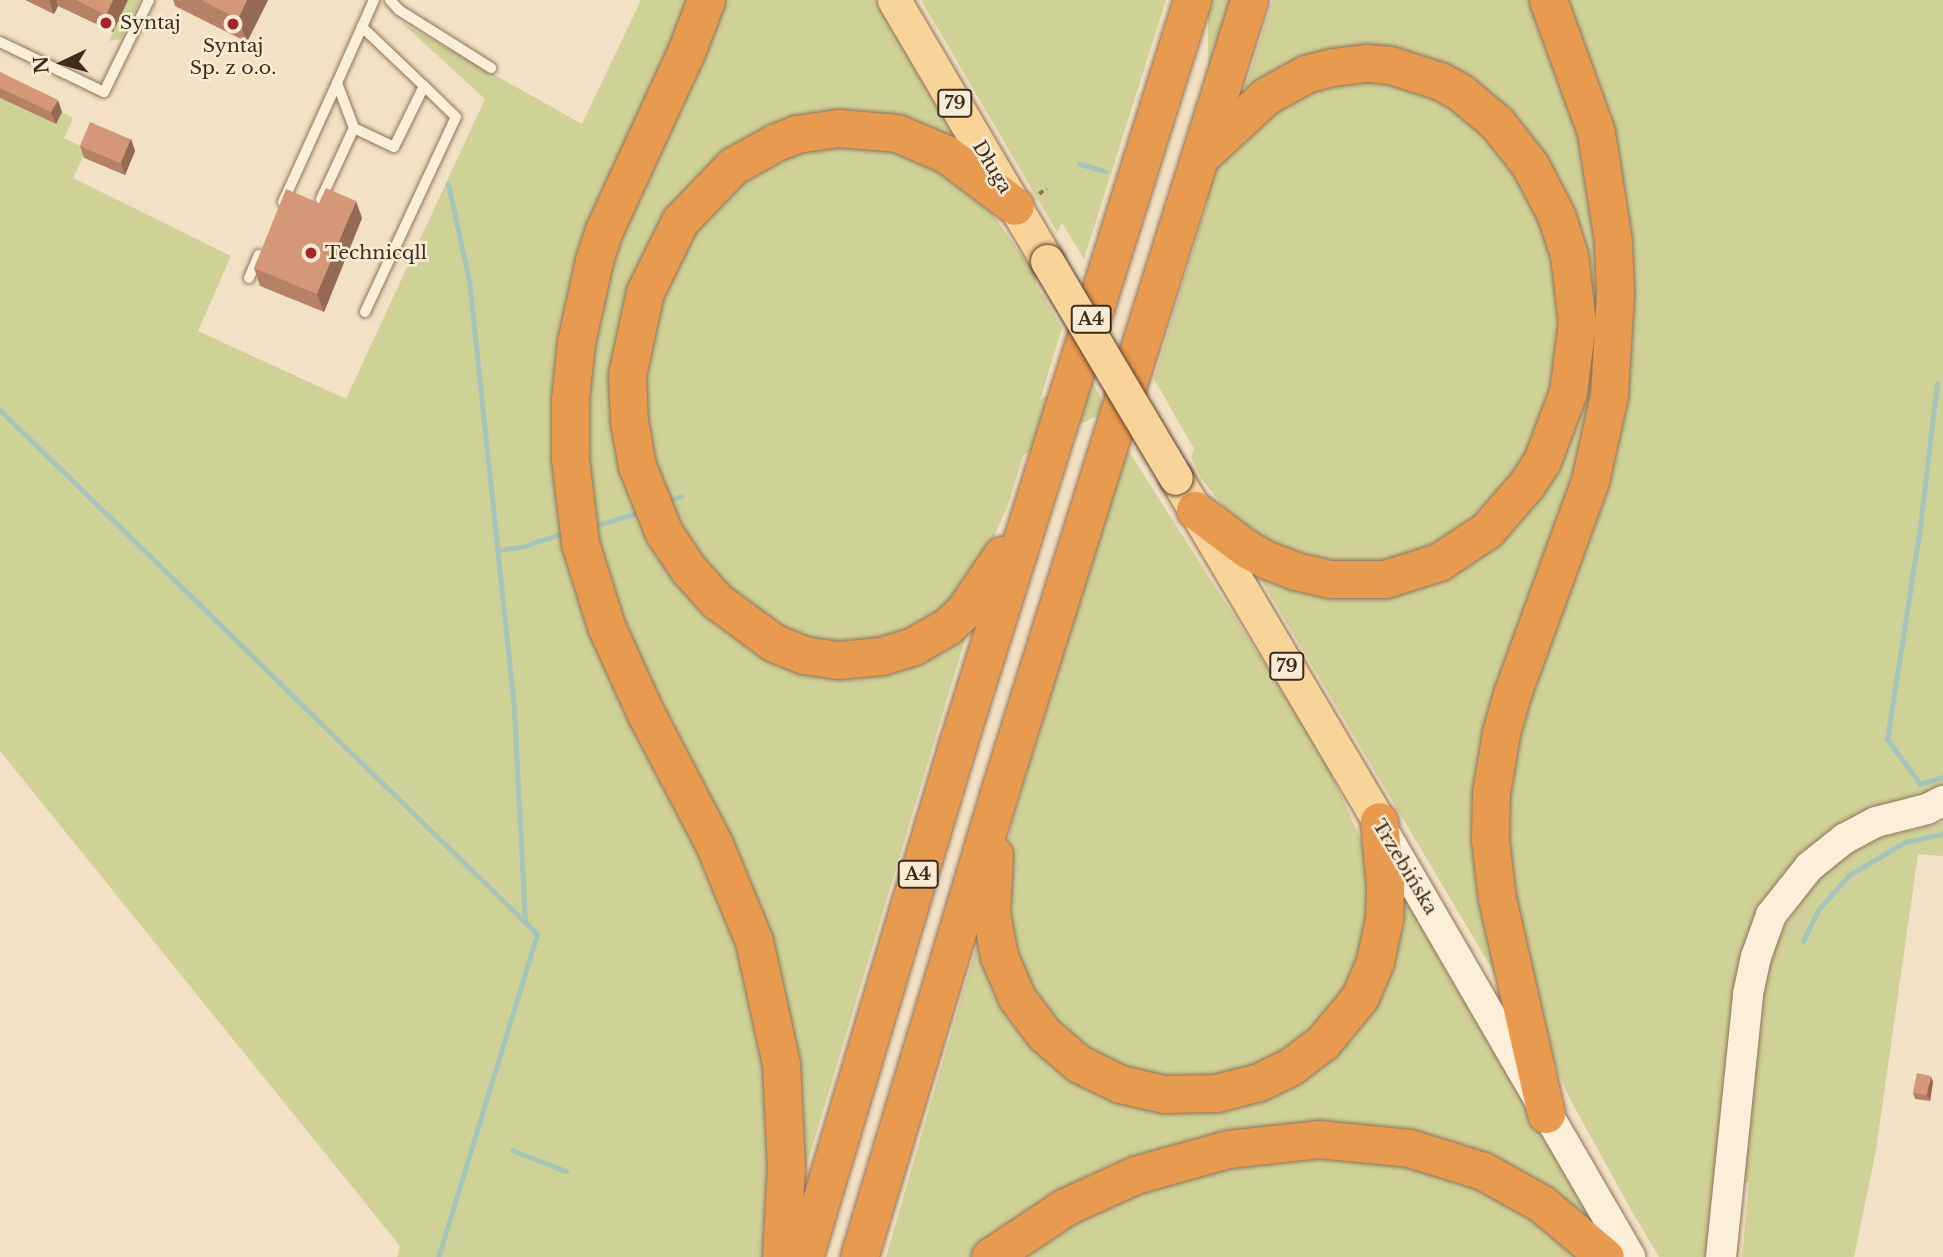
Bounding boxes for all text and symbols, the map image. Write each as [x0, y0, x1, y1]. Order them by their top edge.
place label: Syntaj [120, 12, 181, 34]
marker: Syntaj [98, 15, 114, 31]
marker: Syntaj Sp. z o.o. [225, 16, 241, 32]
north arrow [28, 28, 98, 98]
place label: Syntaj Sp. z o.o. [190, 35, 276, 79]
text: N [29, 55, 54, 75]
road number: 79 [936, 88, 974, 118]
street label: Długa [967, 137, 1017, 197]
place label: Technicqll [325, 242, 427, 264]
marker: Technicqll [303, 245, 319, 261]
road number: A4 [1070, 304, 1112, 334]
road number: 79 [1268, 652, 1306, 680]
street label: Trzebińska [1368, 815, 1442, 919]
road number: A4 [897, 860, 939, 888]

